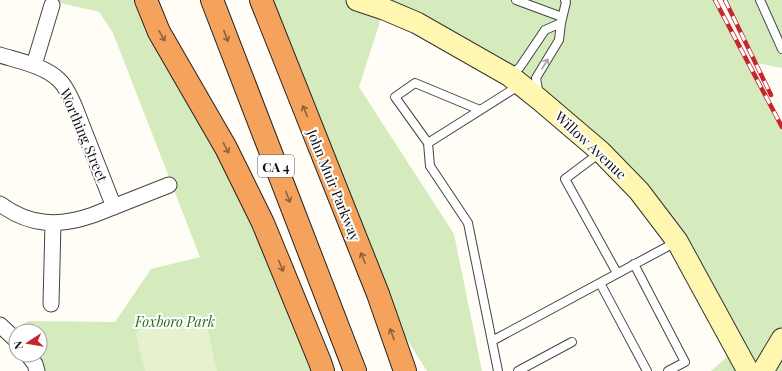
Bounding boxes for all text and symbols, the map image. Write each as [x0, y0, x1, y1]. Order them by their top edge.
one-way arrow [158, 29, 166, 41]
one-way arrow [222, 30, 230, 42]
one-way arrow [541, 58, 549, 70]
street label: Worthing Street [55, 85, 113, 186]
one-way arrow [300, 105, 308, 117]
street label: Willow Avenue [550, 106, 631, 183]
street label: John Muir Parkway [303, 125, 365, 244]
one-way arrow [223, 142, 230, 154]
road number: CA 4 [258, 155, 294, 177]
one-way arrow [284, 190, 292, 202]
one-way arrow [359, 252, 367, 264]
one-way arrow [277, 260, 285, 272]
park label: Foxboro Park [134, 312, 215, 331]
north arrow [8, 323, 48, 363]
one-way arrow [388, 329, 396, 341]
text: N [10, 340, 26, 351]

